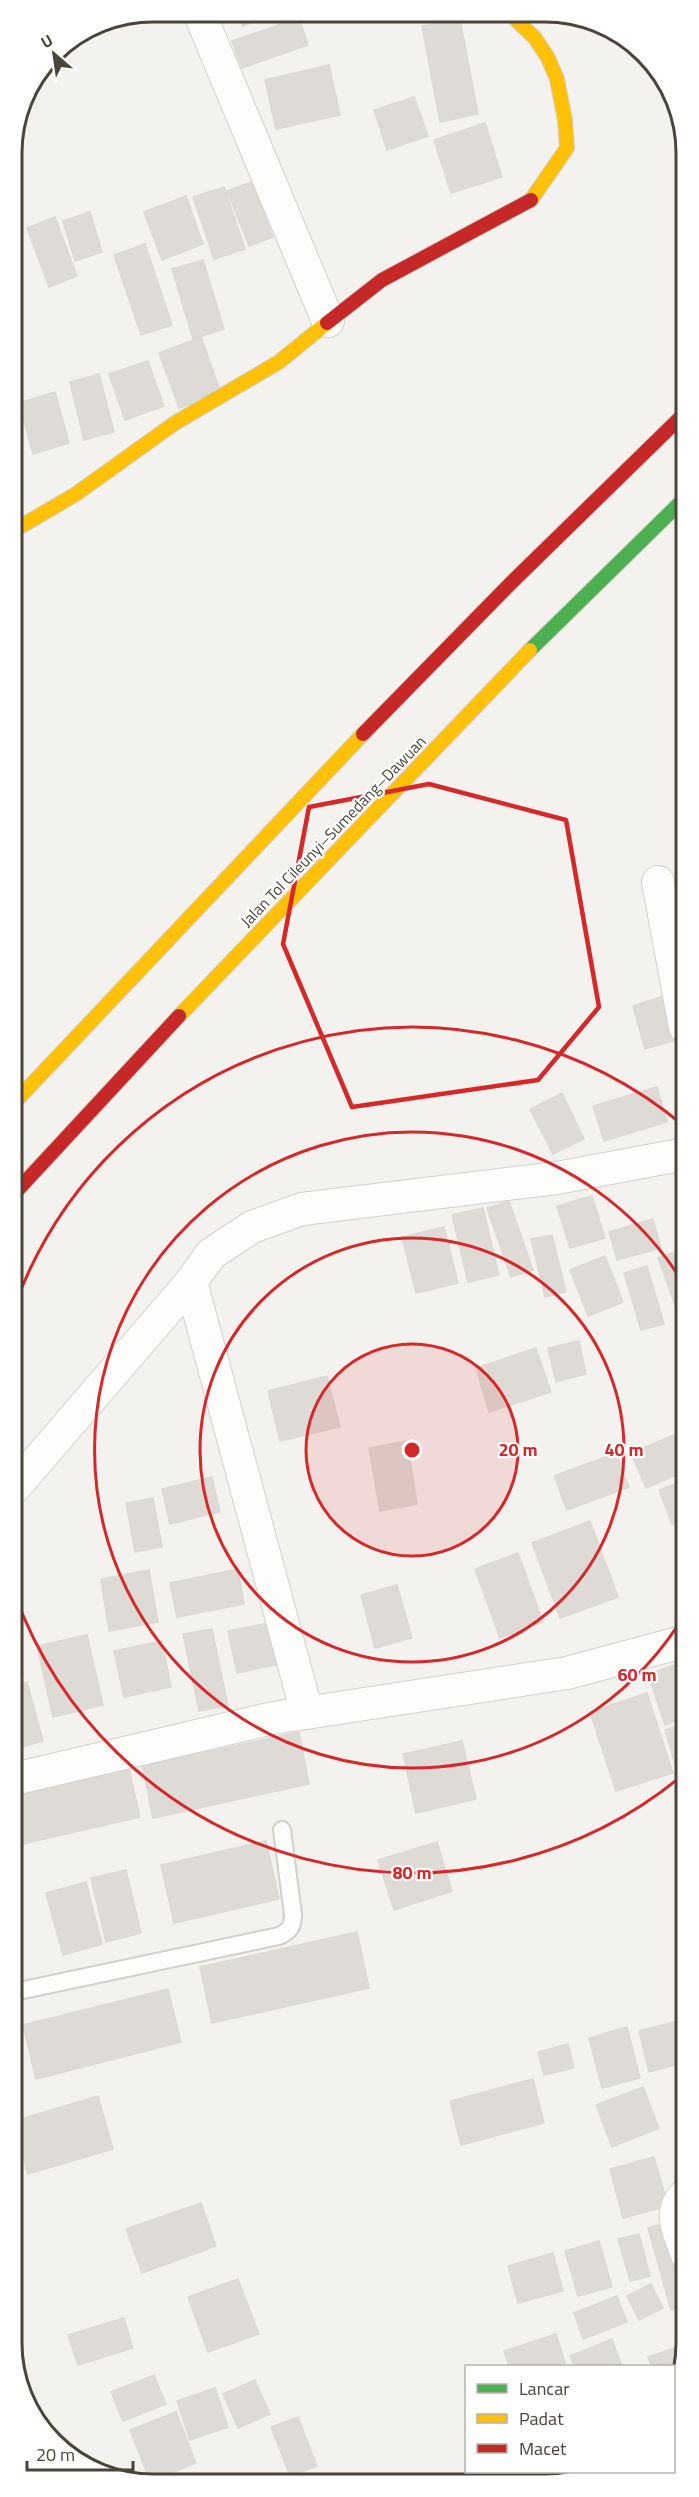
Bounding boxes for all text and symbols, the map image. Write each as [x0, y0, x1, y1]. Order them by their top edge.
north arrow [24, 24, 84, 84]
text: U [36, 28, 57, 54]
street label: Jalan Tol Cileunyi–Sumedang–Dawuan [235, 730, 431, 932]
text: 20 m [498, 1436, 538, 1463]
text: 40 m [604, 1436, 644, 1463]
centre of rings [402, 1440, 422, 1460]
text: 60 m [617, 1661, 657, 1688]
text: 80 m [392, 1859, 432, 1886]
legend [465, 2365, 675, 2473]
text: Lancar [519, 2375, 569, 2402]
text: Padat [519, 2405, 564, 2432]
scale bar [27, 2434, 134, 2472]
text: Macet [519, 2435, 567, 2462]
text: 20 m [36, 2441, 75, 2468]

